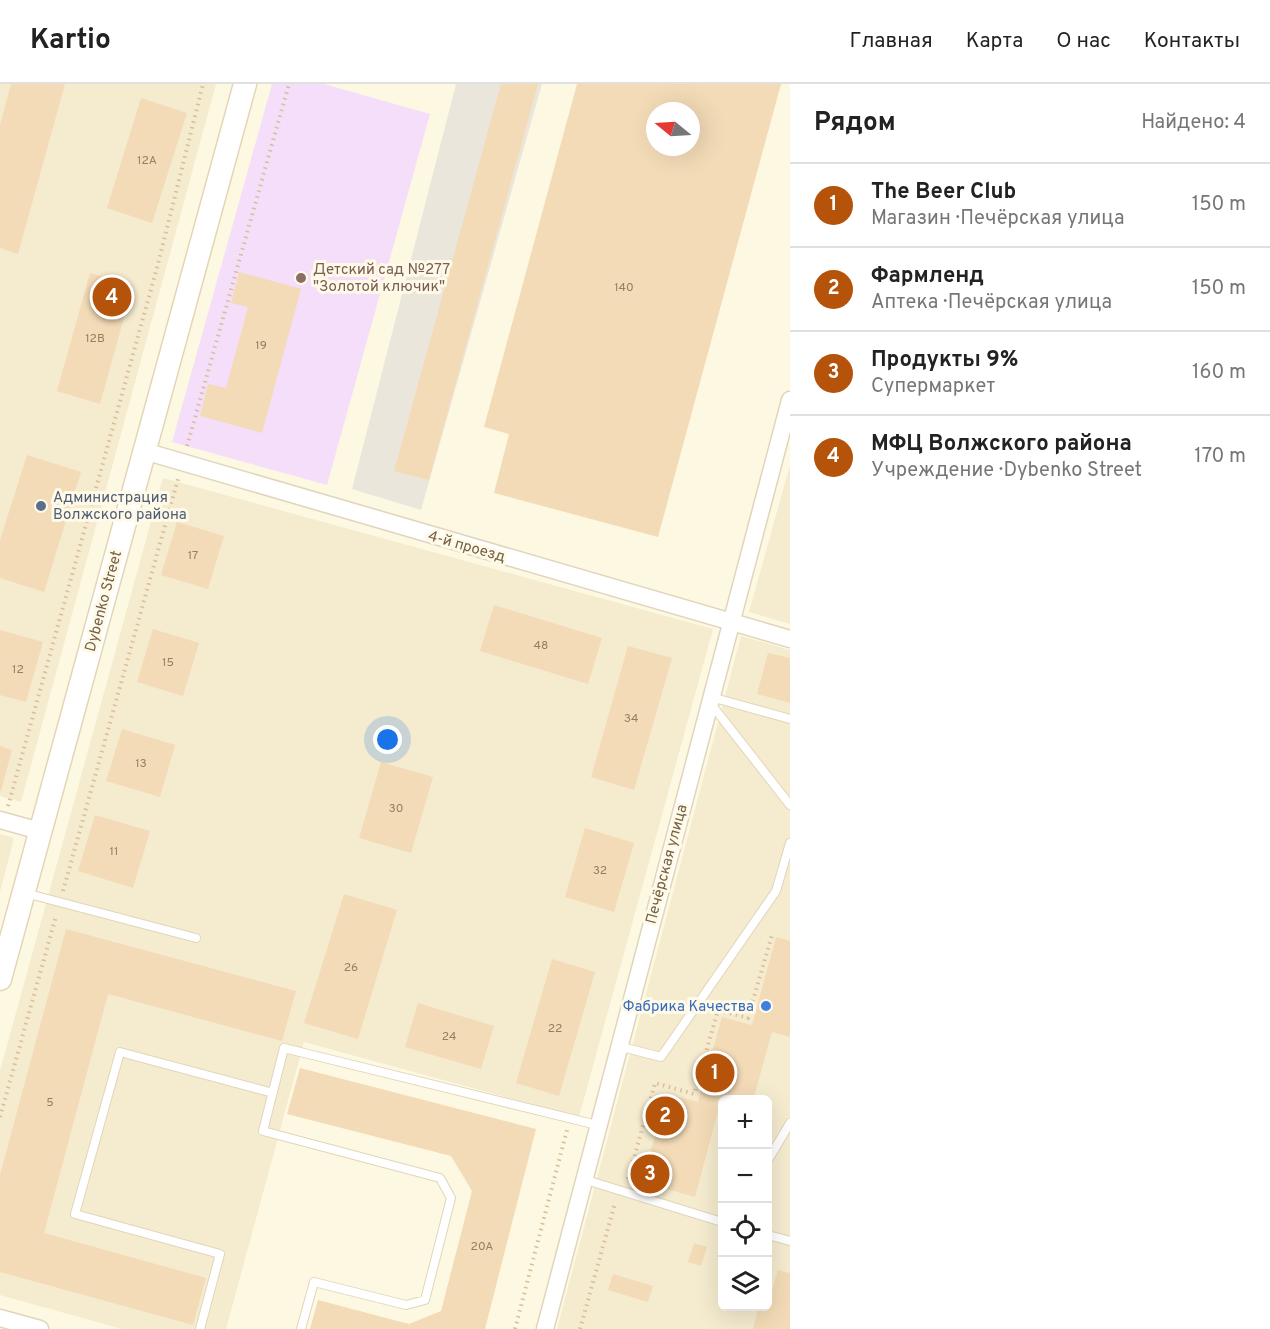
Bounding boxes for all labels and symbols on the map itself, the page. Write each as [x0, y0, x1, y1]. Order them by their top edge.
north arrow [646, 102, 700, 156]
house number: 12А [137, 153, 157, 169]
place label: Детский сад №277 "Золотой ключик" [313, 261, 450, 297]
marker: Детский сад №277 "Золотой ключик" [294, 271, 308, 285]
pin: 4 [92, 274, 132, 320]
house number: 140 [614, 280, 634, 296]
house number: 12В [85, 331, 105, 347]
house number: 19 [255, 338, 267, 354]
place label: Администрация Волжского района [53, 489, 187, 525]
marker: Администрация Волжского района [34, 499, 48, 513]
street label: 4-й проезд [426, 527, 508, 568]
house number: 17 [188, 548, 198, 564]
street label: Dybenko Street [82, 549, 127, 654]
house number: 48 [534, 638, 548, 654]
house number: 15 [162, 655, 174, 671]
house number: 12 [12, 662, 24, 678]
house number: 34 [624, 711, 638, 727]
your location [373, 725, 402, 754]
house number: 13 [135, 756, 147, 772]
house number: 30 [389, 801, 403, 817]
street label: Печёрская улица [642, 802, 693, 926]
house number: 11 [110, 844, 118, 860]
house number: 32 [593, 863, 607, 879]
house number: 26 [344, 960, 358, 976]
place label: Фабрика Качества [623, 998, 754, 1017]
marker: Фабрика Качества [759, 999, 773, 1013]
house number: 22 [548, 1021, 562, 1037]
house number: 24 [442, 1029, 456, 1045]
pin: 1 [696, 1050, 734, 1096]
pin: 2 [646, 1094, 684, 1138]
house number: 5 [46, 1095, 54, 1111]
pin: 3 [630, 1152, 670, 1196]
house number: 20А [471, 1239, 493, 1255]

